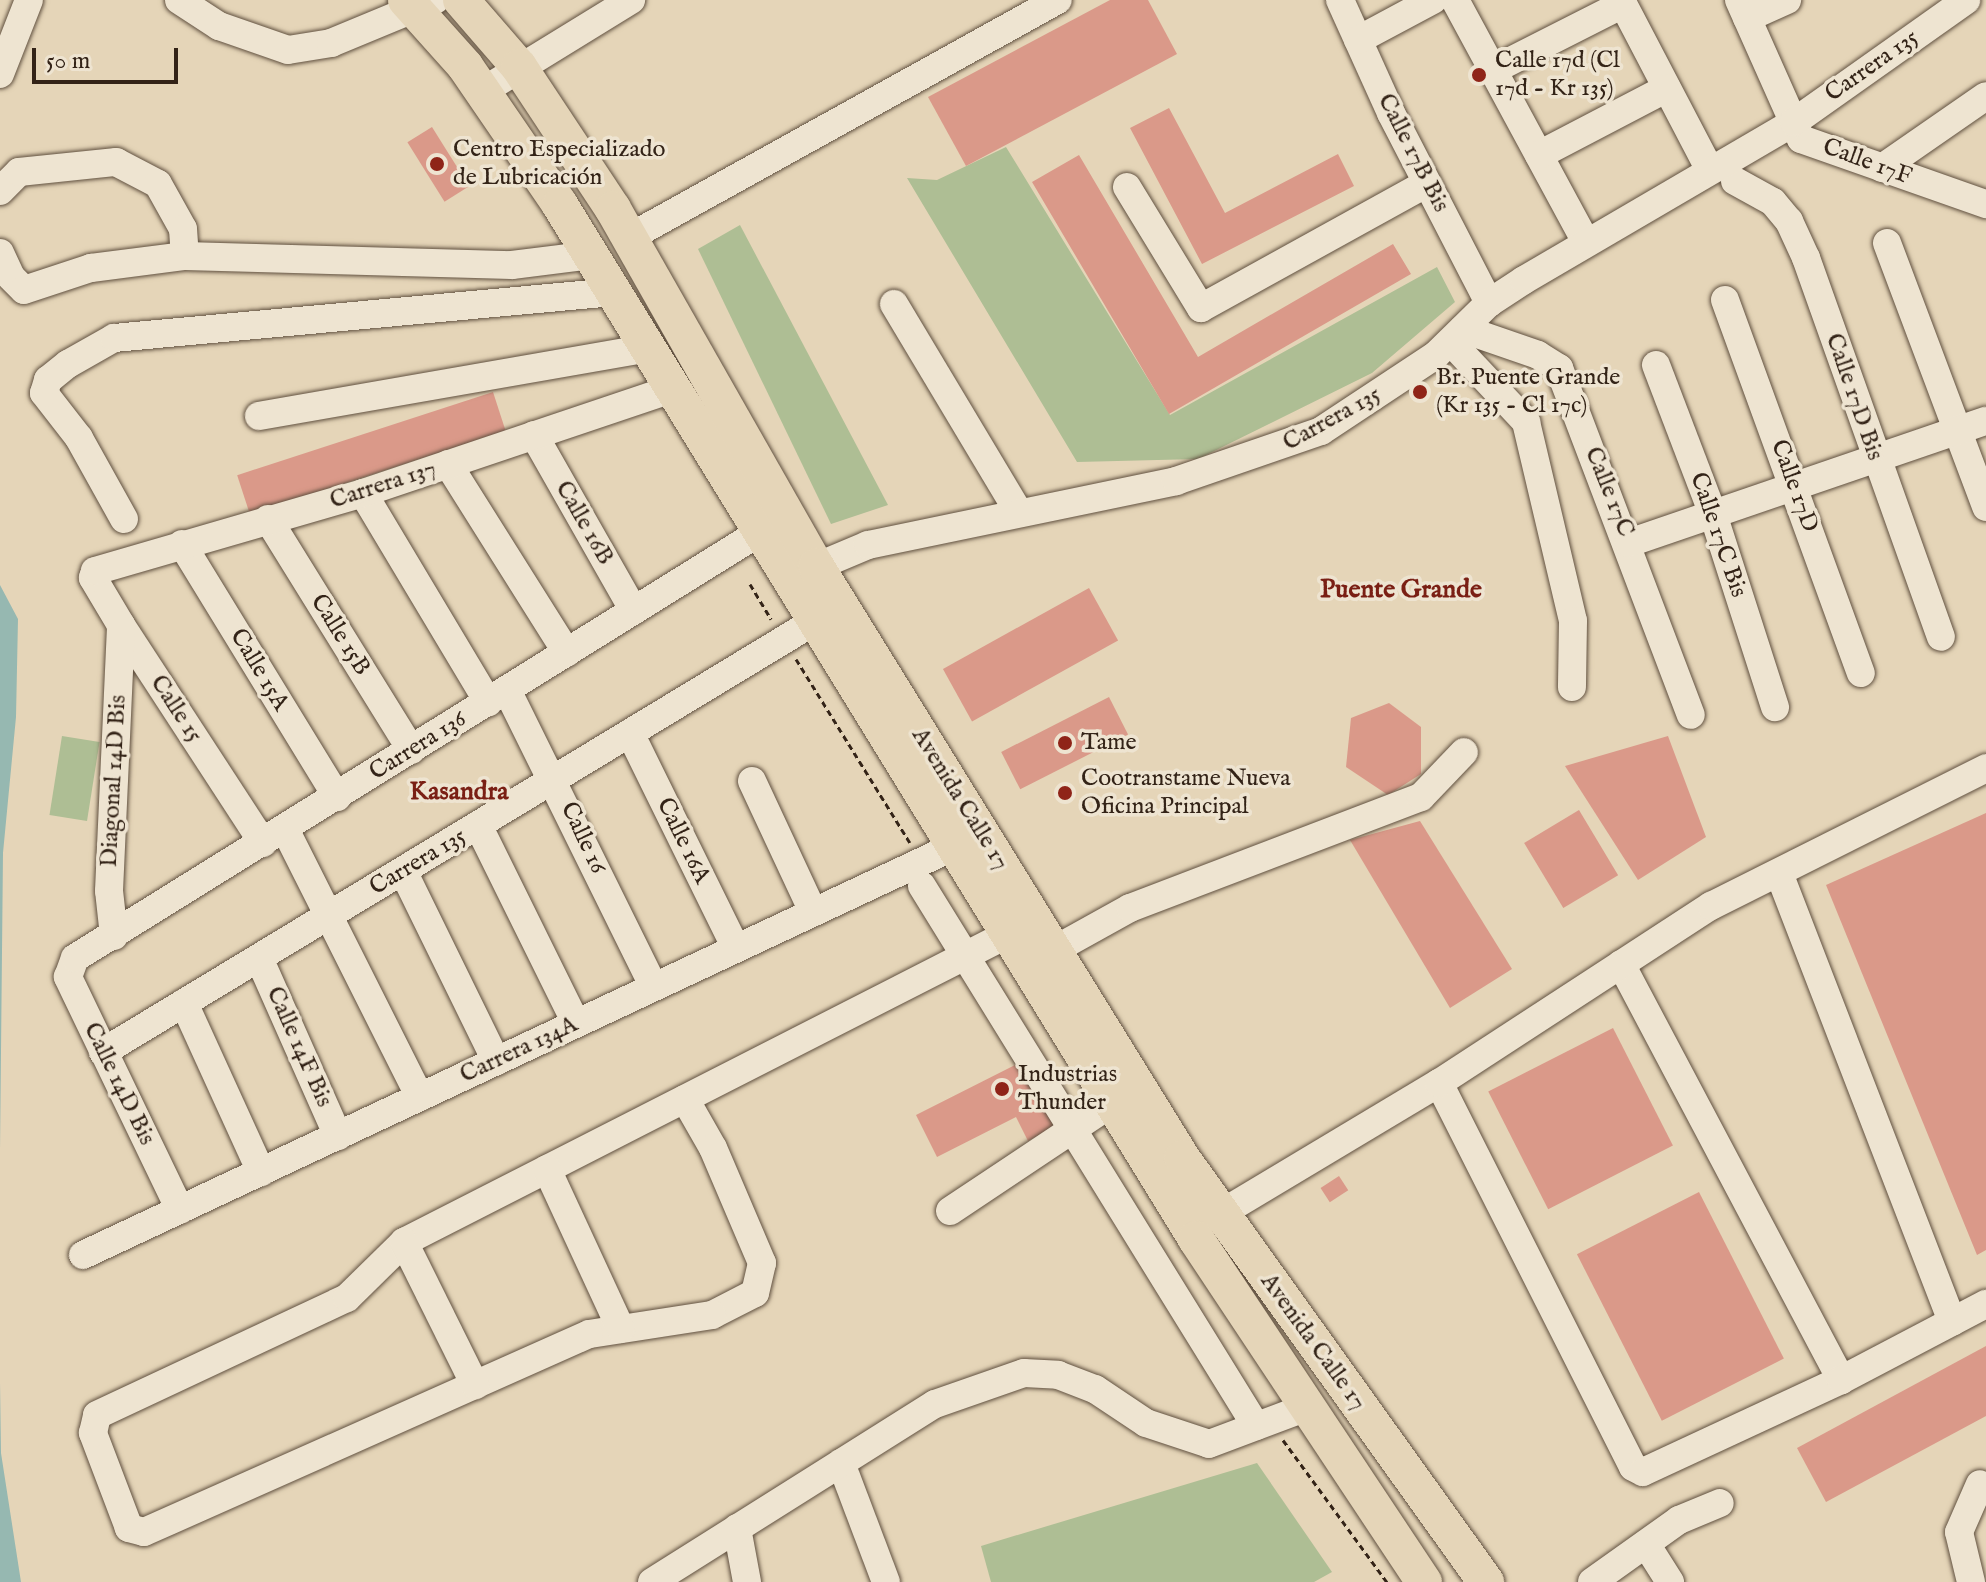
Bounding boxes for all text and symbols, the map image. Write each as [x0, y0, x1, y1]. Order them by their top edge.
street label: Carrera 135 [1820, 23, 1924, 109]
scale bar [36, 32, 182, 82]
text: 50 m [46, 46, 90, 77]
place label: Calle 17d (Cl 17d - Kr 135) [1495, 47, 1620, 103]
marker: Calle 17d (Cl 17d - Kr 135) [1470, 66, 1488, 84]
street label: Calle 17B Bis [1371, 89, 1455, 217]
street label: Calle 17F [1819, 133, 1915, 191]
place label: Centro Especializado de Lubricación [453, 136, 666, 192]
marker: Centro Especializado de Lubricación [428, 155, 446, 173]
street label: Calle 17D Bis [1819, 330, 1889, 464]
place label: Br. Puente Grande (Kr 135 - Cl 17c) [1436, 364, 1620, 420]
street label: Carrera 135 [1278, 380, 1386, 458]
marker: Br. Puente Grande (Kr 135 - Cl 17c) [1411, 383, 1429, 401]
street label: Calle 17D [1764, 436, 1824, 536]
street label: Calle 17C [1578, 443, 1640, 541]
street label: Carrera 137 [326, 454, 440, 516]
street label: Calle 17C Bis [1683, 469, 1753, 601]
street label: Calle 16B [549, 476, 619, 570]
district label: Puente Grande [1320, 574, 1482, 606]
street label: Calle 15B [304, 589, 376, 681]
street label: Calle 15A [223, 624, 295, 716]
street label: Calle 15 [144, 670, 208, 748]
street label: Diagonal 14D Bis [95, 694, 133, 868]
street label: Carrera 136 [364, 705, 472, 787]
street label: Avenida Calle 17 [905, 723, 1015, 875]
place label: Tame [1081, 729, 1137, 757]
marker: Tame [1056, 734, 1074, 752]
place label: Cootranstame Nueva Oficina Principal [1081, 765, 1291, 821]
district label: Kasandra [410, 776, 508, 808]
marker: Cootranstame Nueva Oficina Principal [1056, 784, 1074, 802]
street label: Calle 16A [650, 793, 716, 889]
street label: Calle 16 [554, 798, 612, 878]
street label: Carrera 135 [365, 822, 471, 902]
street label: Calle 14F Bis [260, 982, 338, 1112]
street label: Carrera 134A [456, 1010, 582, 1090]
street label: Calle 14D Bis [77, 1018, 161, 1150]
place label: Industrias Thunder [1018, 1061, 1117, 1117]
marker: Industrias Thunder [993, 1080, 1011, 1098]
street label: Avenida Calle 17 [1254, 1268, 1372, 1416]

